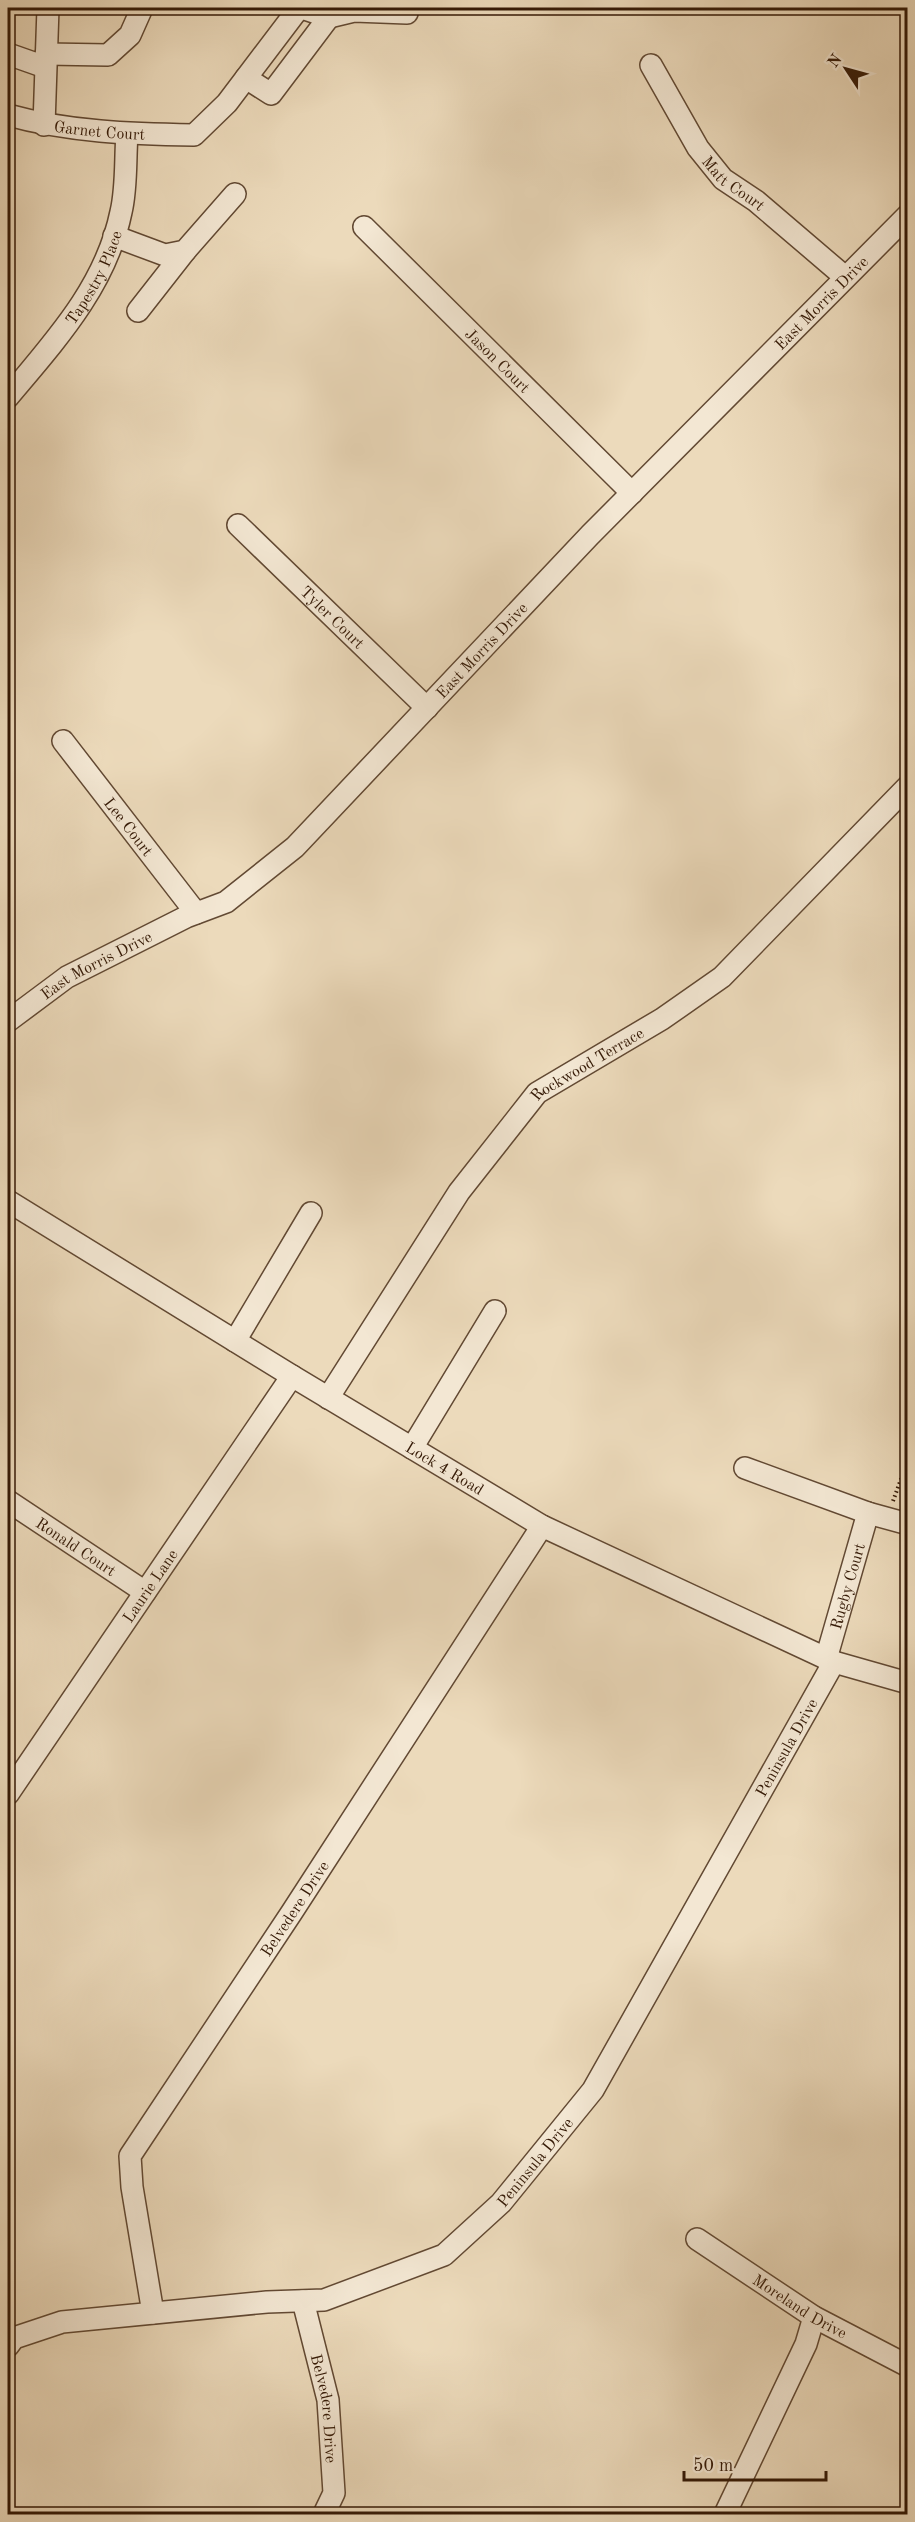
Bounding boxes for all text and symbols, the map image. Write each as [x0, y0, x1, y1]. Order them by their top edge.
north arrow [816, 39, 876, 99]
text: N [825, 51, 846, 71]
street label: Garnet Court [53, 119, 146, 144]
street label: Matt Court [698, 154, 767, 215]
street label: Tapestry Place [64, 229, 126, 328]
street label: East Morris Drive [773, 254, 872, 354]
street label: Jason Court [461, 326, 532, 397]
street label: Tyler Court [296, 584, 367, 653]
street label: East Morris Drive [434, 601, 531, 702]
street label: Lee Court [100, 795, 155, 860]
street label: East Morris Drive [39, 929, 155, 1004]
street label: Rockwood Terrace [528, 1026, 647, 1104]
street label: Lock 4 Road [402, 1440, 486, 1499]
street label: Ronald Court [32, 1516, 118, 1581]
street label: Rugby Court [829, 1541, 869, 1632]
street label: Laurie Lane [121, 1547, 182, 1626]
street label: Peninsula Drive [754, 1696, 822, 1800]
street label: Belvedere Drive [259, 1859, 333, 1960]
street label: Peninsula Drive [495, 2116, 577, 2211]
street label: Moreland Drive [749, 2272, 849, 2343]
street label: Belvedere Drive [307, 2353, 338, 2464]
scale bar [684, 2444, 826, 2482]
text: 50 m [693, 2457, 733, 2475]

